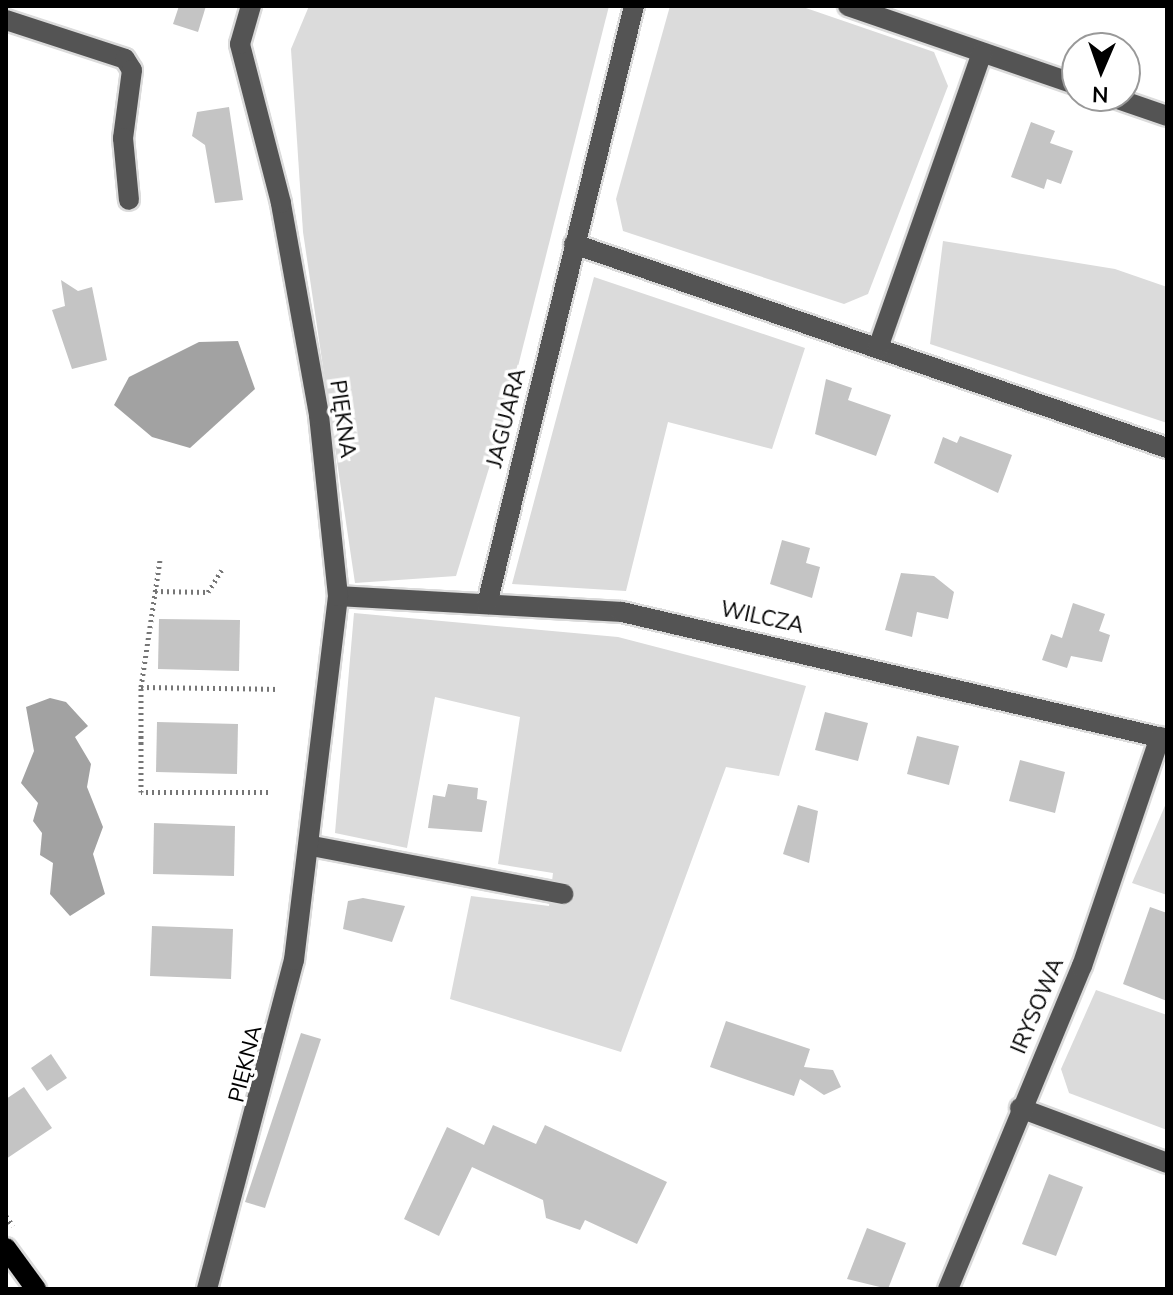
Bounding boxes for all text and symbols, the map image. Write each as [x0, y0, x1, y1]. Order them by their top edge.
north arrow [1061, 32, 1141, 112]
text: N [1091, 79, 1109, 109]
street label: JAGUARA [482, 366, 532, 470]
street label: PIĘKNA [323, 378, 361, 460]
street label: WILCZA [718, 596, 806, 640]
street label: IRYSOWA [1006, 954, 1070, 1058]
street label: PIĘKNA [224, 1023, 268, 1105]

